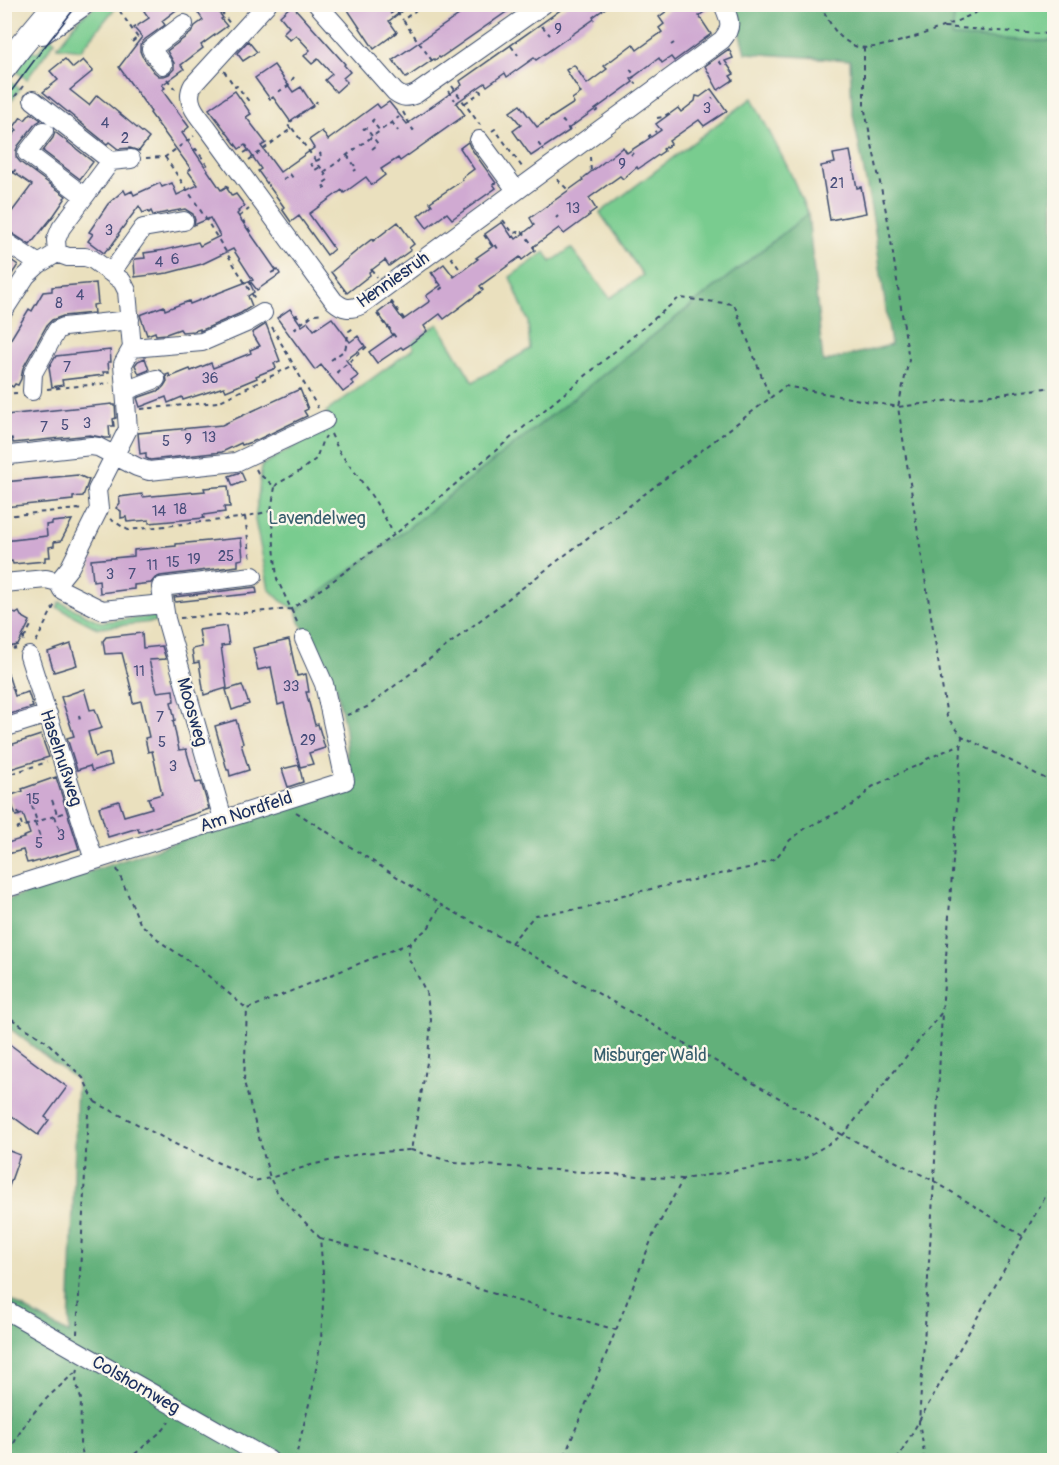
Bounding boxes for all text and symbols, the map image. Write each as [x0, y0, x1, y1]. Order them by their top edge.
house number: 9 [554, 20, 562, 39]
house number: 3 [703, 99, 711, 118]
house number: 4 [101, 114, 110, 133]
house number: 2 [121, 129, 129, 148]
house number: 9 [618, 155, 626, 174]
house number: 21 [830, 174, 844, 193]
house number: 13 [566, 199, 580, 218]
house number: 3 [105, 221, 113, 240]
street label: Henniesruh [352, 247, 434, 313]
house number: 6 [171, 250, 179, 269]
house number: 4 [155, 253, 164, 272]
house number: 4 [76, 286, 85, 305]
house number: 8 [55, 294, 63, 313]
house number: 7 [63, 358, 71, 377]
house number: 36 [201, 369, 219, 388]
house number: 3 [83, 414, 91, 433]
house number: 5 [61, 416, 69, 435]
house number: 7 [40, 418, 48, 437]
house number: 13 [202, 428, 216, 447]
house number: 9 [184, 430, 192, 449]
house number: 5 [162, 432, 170, 451]
house number: 18 [173, 500, 187, 519]
house number: 14 [152, 502, 167, 521]
park label: Lavendelweg [268, 507, 366, 530]
house number: 25 [218, 547, 234, 566]
house number: 19 [187, 550, 201, 569]
house number: 15 [166, 553, 180, 572]
house number: 11 [146, 556, 158, 575]
house number: 3 [106, 565, 114, 584]
house number: 7 [128, 565, 136, 584]
house number: 11 [133, 662, 145, 681]
street label: Moosweg [171, 675, 213, 749]
house number: 33 [283, 677, 299, 696]
street label: Haselnußweg [35, 707, 87, 809]
house number: 7 [156, 708, 164, 727]
house number: 29 [300, 731, 316, 750]
house number: 5 [158, 733, 166, 752]
house number: 3 [169, 757, 177, 776]
street label: Am Nordfeld [197, 786, 295, 838]
house number: 15 [26, 790, 40, 809]
house number: 3 [57, 826, 65, 845]
house number: 5 [35, 834, 43, 853]
park label: Misburger Wald [593, 1044, 707, 1067]
street label: Colshornweg [88, 1351, 184, 1419]

